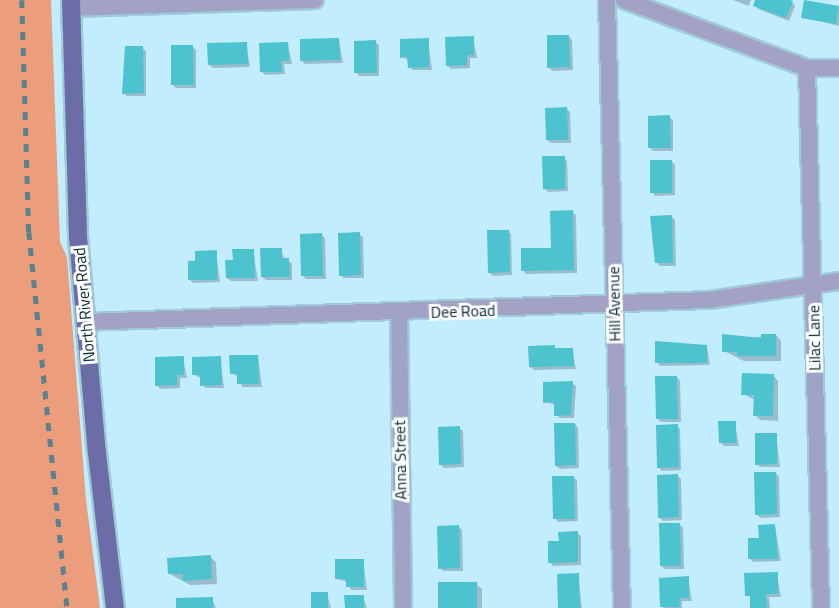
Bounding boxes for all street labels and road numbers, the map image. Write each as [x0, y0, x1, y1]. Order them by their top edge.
street label: North River Road [69, 247, 99, 363]
street label: Hill Avenue [604, 266, 624, 342]
street label: Dee Road [430, 300, 496, 322]
street label: Lilac Lane [804, 305, 824, 371]
street label: Anna Street [390, 420, 410, 500]

